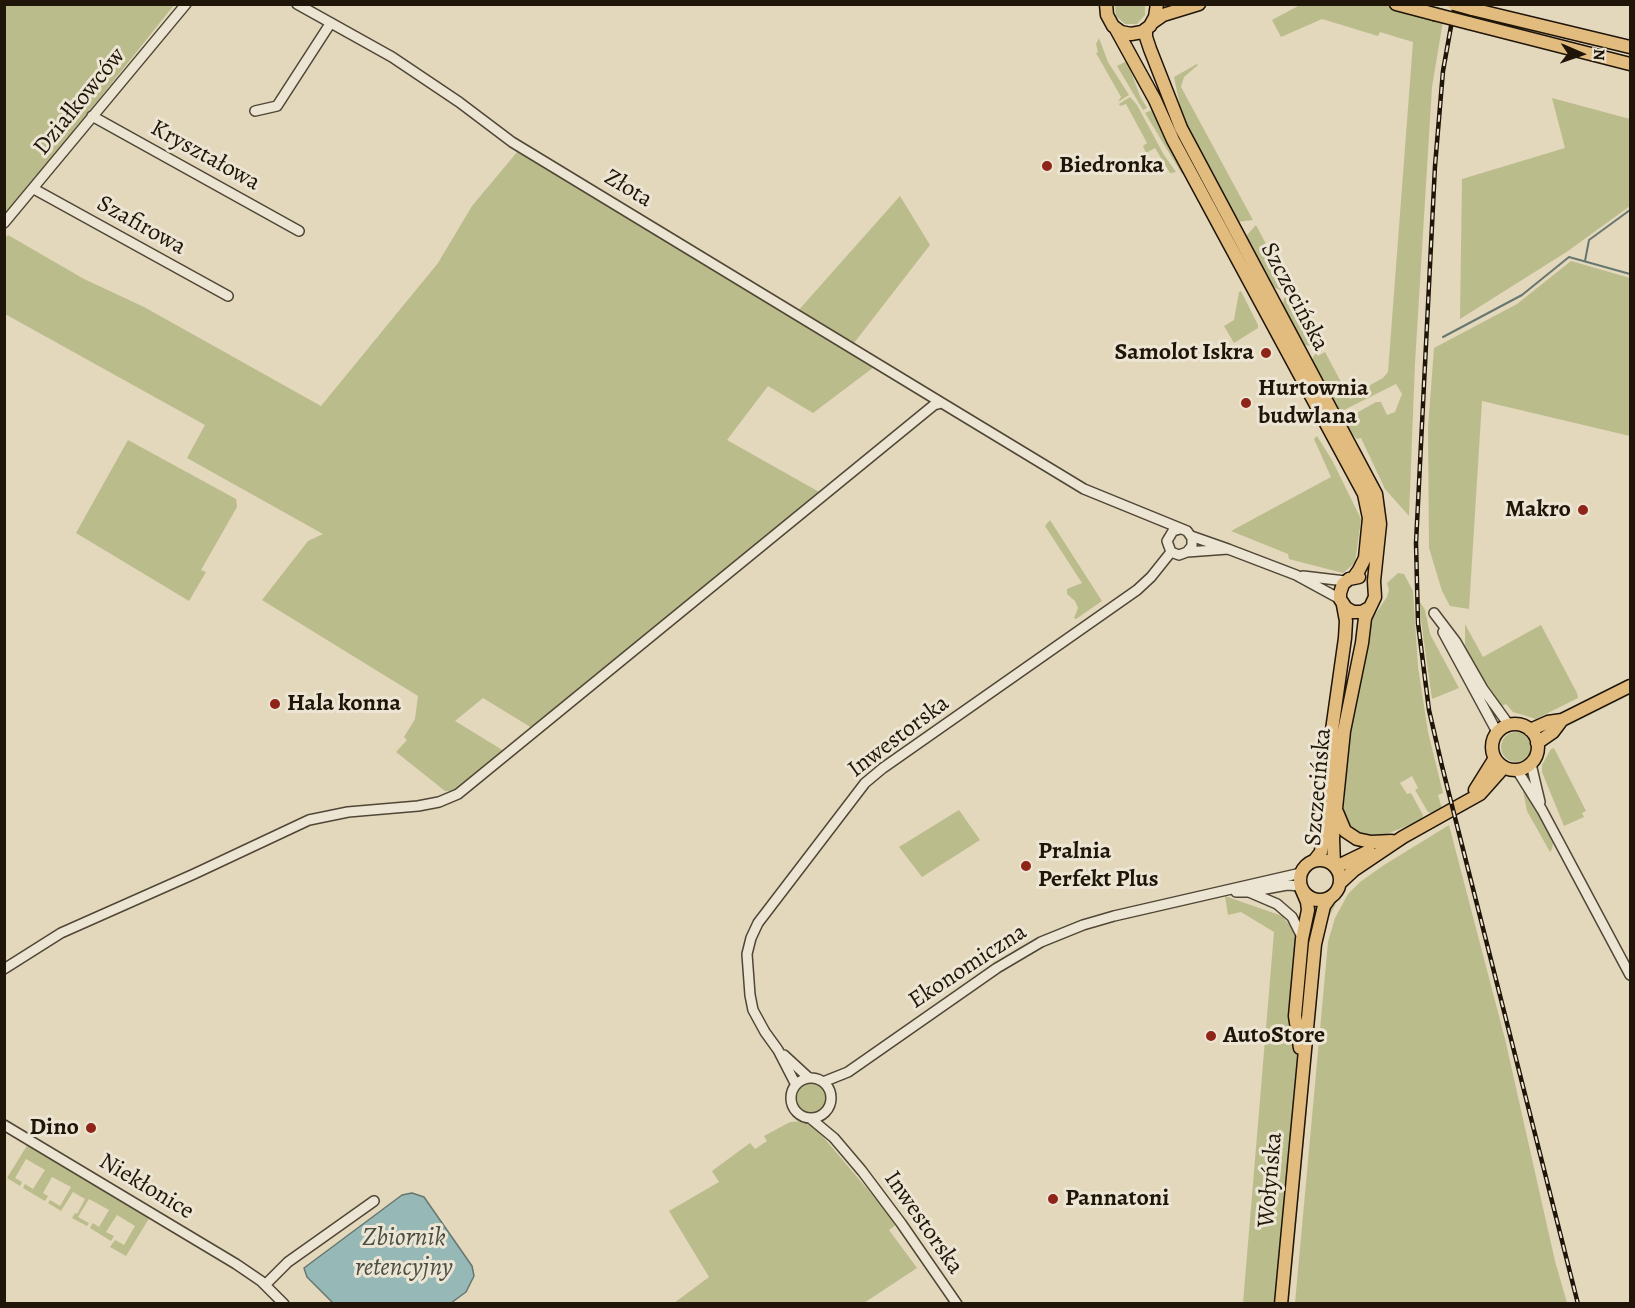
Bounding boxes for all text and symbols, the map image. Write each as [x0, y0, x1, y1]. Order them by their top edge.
north arrow [1551, 24, 1611, 84]
street label: Działkowców [28, 42, 132, 162]
text: N [1588, 48, 1610, 61]
street label: Kryształowa [145, 114, 265, 198]
place label: Biedronka [1059, 152, 1164, 180]
marker: Biedronka [1040, 159, 1054, 173]
street label: Złota [599, 163, 657, 215]
street label: Szafirowa [91, 190, 191, 262]
street label: Szczecińska [1253, 238, 1335, 356]
place label: Samolot Iskra [1115, 339, 1254, 367]
marker: Samolot Iskra [1259, 346, 1273, 360]
place label: Hurtownia budwlana [1258, 375, 1368, 431]
marker: Hurtownia budwlana [1239, 396, 1253, 410]
place label: Makro [1505, 496, 1571, 524]
marker: Makro [1576, 503, 1590, 517]
place label: Hala konna [287, 690, 401, 718]
street label: Inwestorska [843, 690, 955, 784]
marker: Hala konna [268, 697, 282, 711]
street label: Szczecińska [1299, 727, 1339, 847]
place label: Pralnia Perfekt Plus [1038, 838, 1158, 894]
marker: Pralnia Perfekt Plus [1019, 859, 1033, 873]
street label: Ekonomiczna [904, 918, 1032, 1016]
place label: AutoStore [1223, 1022, 1325, 1050]
marker: AutoStore [1204, 1029, 1218, 1043]
place label: Dino [30, 1114, 79, 1142]
marker: Dino [84, 1121, 98, 1135]
street label: Wołyńska [1252, 1131, 1290, 1229]
street label: Niekłonice [93, 1148, 199, 1226]
street label: Inwestorska [877, 1166, 969, 1280]
place label: Pannatoni [1065, 1185, 1169, 1213]
marker: Pannatoni [1046, 1192, 1060, 1206]
water label: Zbiornik retencyjny [355, 1223, 453, 1284]

